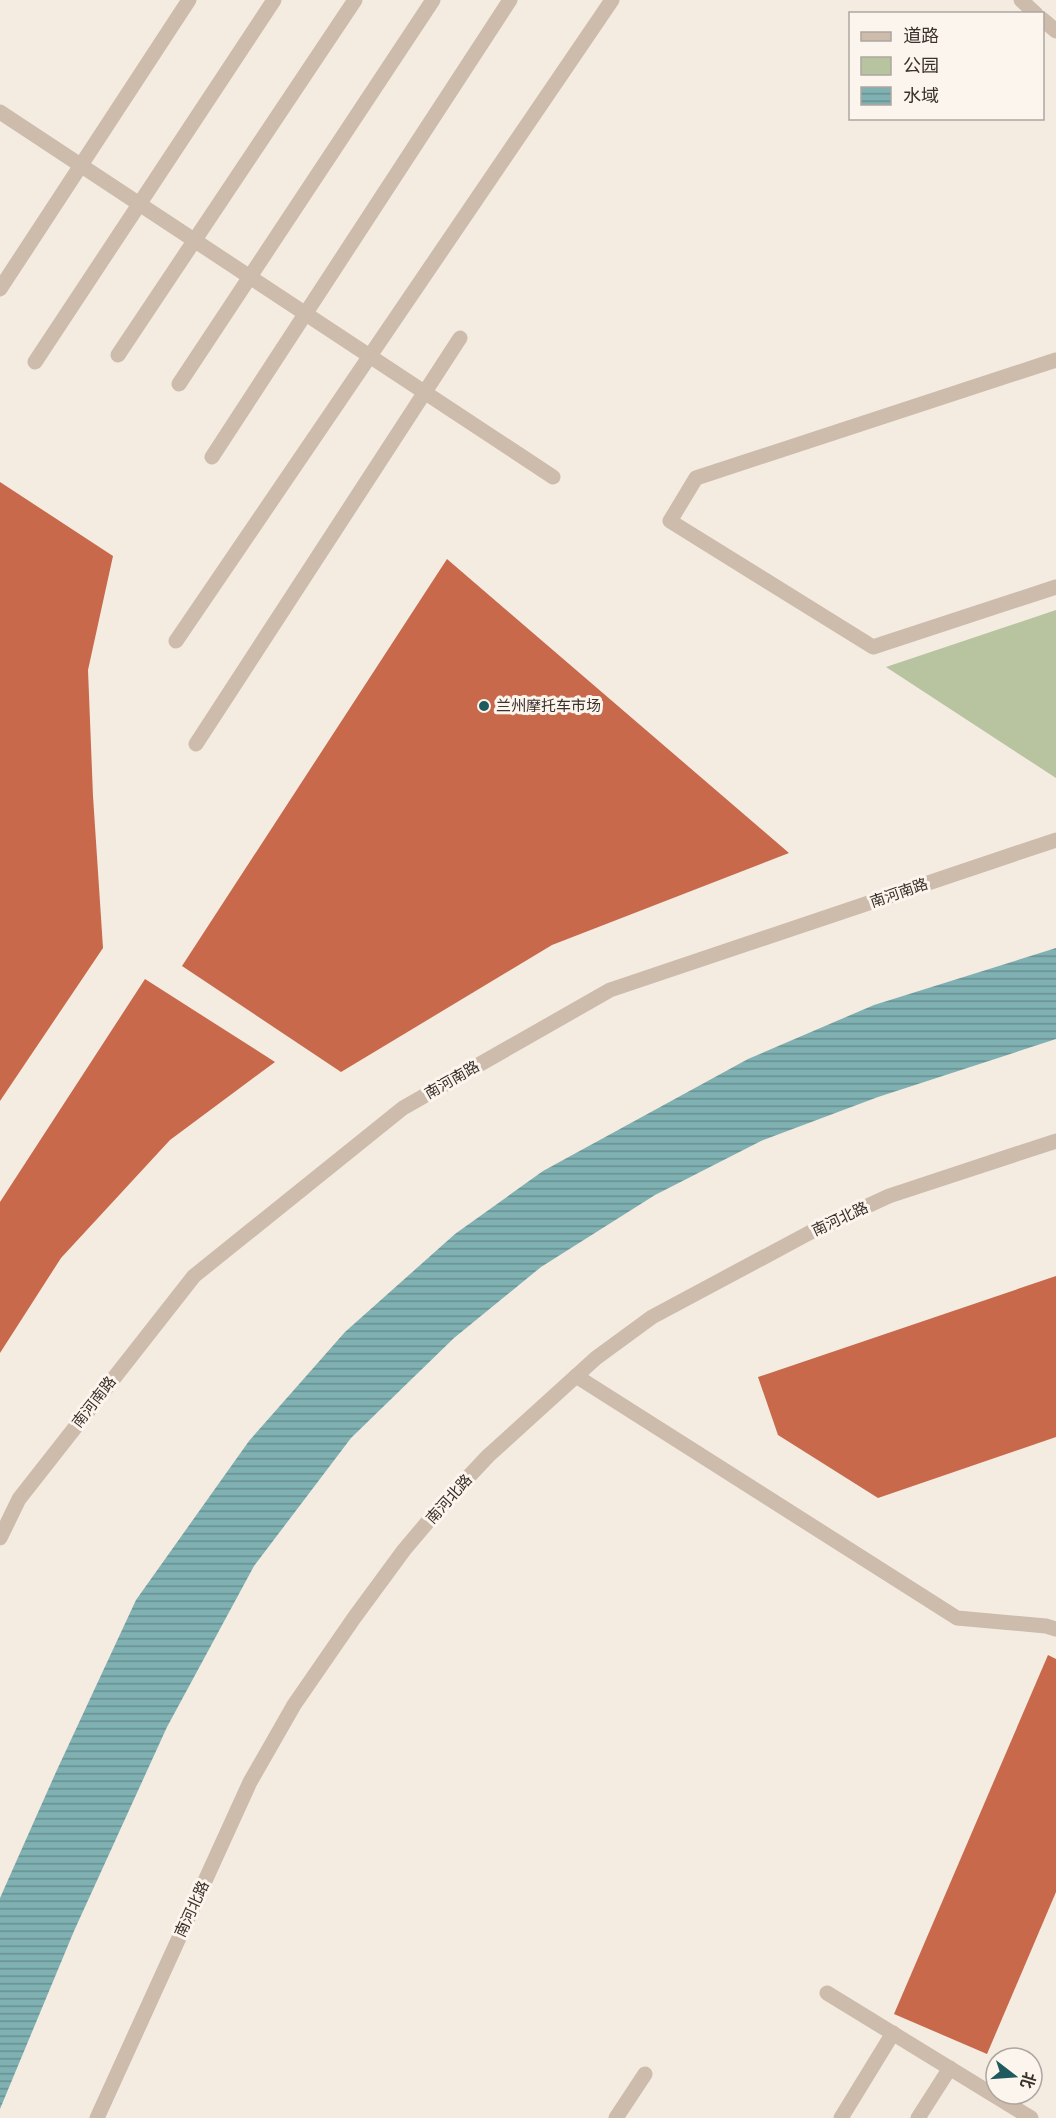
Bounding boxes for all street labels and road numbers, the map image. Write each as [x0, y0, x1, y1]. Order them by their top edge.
street label: 南河南路 [867, 874, 930, 911]
street label: 南河南路 [421, 1056, 482, 1103]
street label: 南河北路 [809, 1197, 871, 1240]
street label: 南河南路 [68, 1372, 120, 1431]
street label: 南河北路 [421, 1470, 476, 1527]
street label: 南河北路 [170, 1878, 213, 1940]

